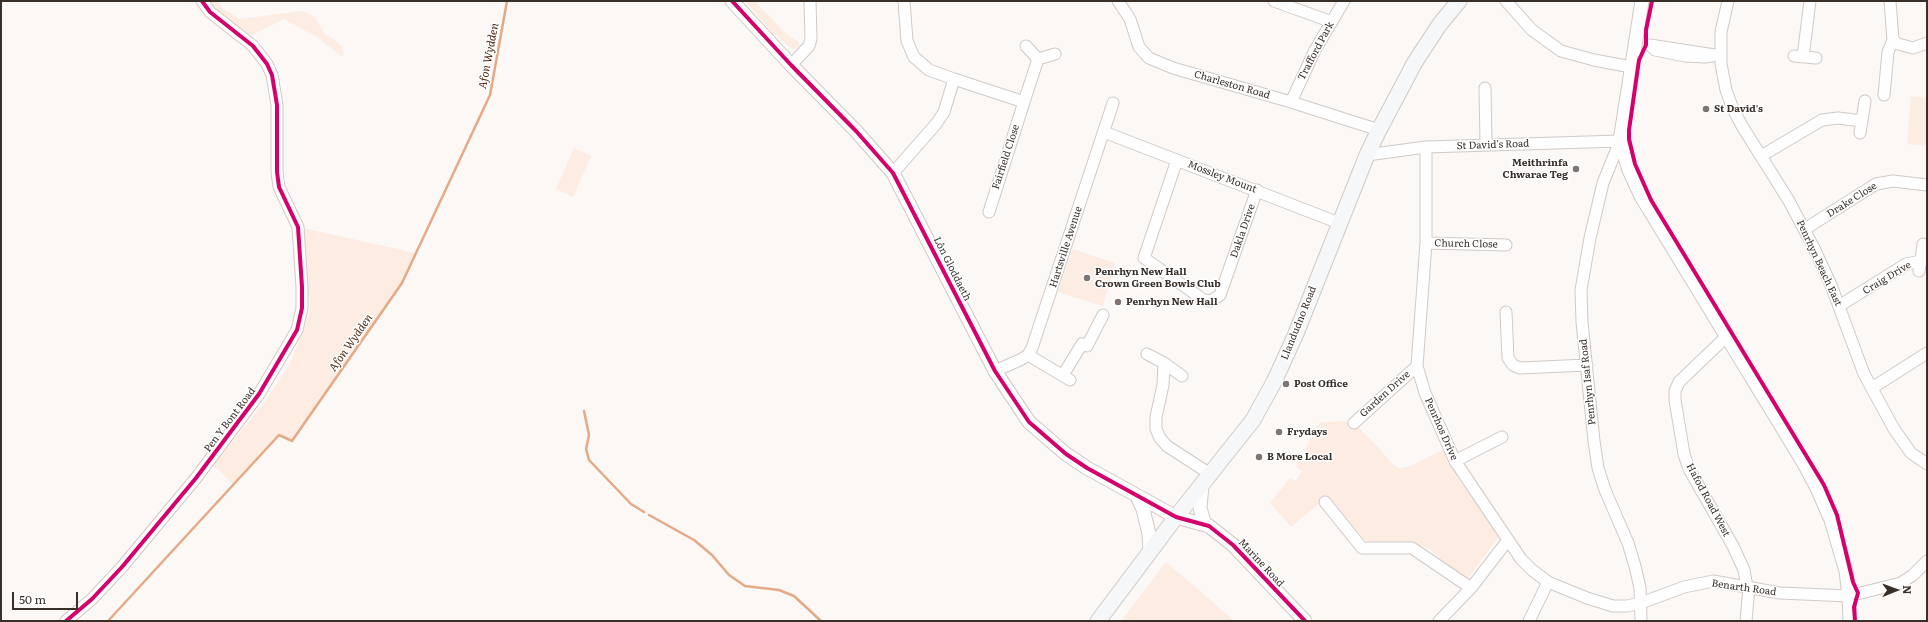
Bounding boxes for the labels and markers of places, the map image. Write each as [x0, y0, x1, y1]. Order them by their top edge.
place label: St David's [1714, 103, 1763, 115]
marker: St David's [1701, 104, 1711, 114]
place label: Meithrinfa Chwarae Teg [1503, 157, 1568, 180]
marker: Meithrinfa Chwarae Teg [1571, 164, 1581, 174]
place label: Penrhyn New Hall Crown Green Bowls Club [1095, 266, 1221, 290]
marker: Penrhyn New Hall Crown Green Bowls Club [1082, 273, 1092, 283]
place label: Penrhyn New Hall [1126, 296, 1218, 308]
marker: Penrhyn New Hall [1113, 297, 1123, 307]
place label: Post Office [1294, 378, 1348, 390]
marker: Post Office [1281, 379, 1291, 389]
place label: Frydays [1287, 426, 1327, 438]
marker: Frydays [1274, 427, 1284, 437]
place label: B More Local [1267, 451, 1332, 463]
marker: B More Local [1254, 452, 1264, 462]

